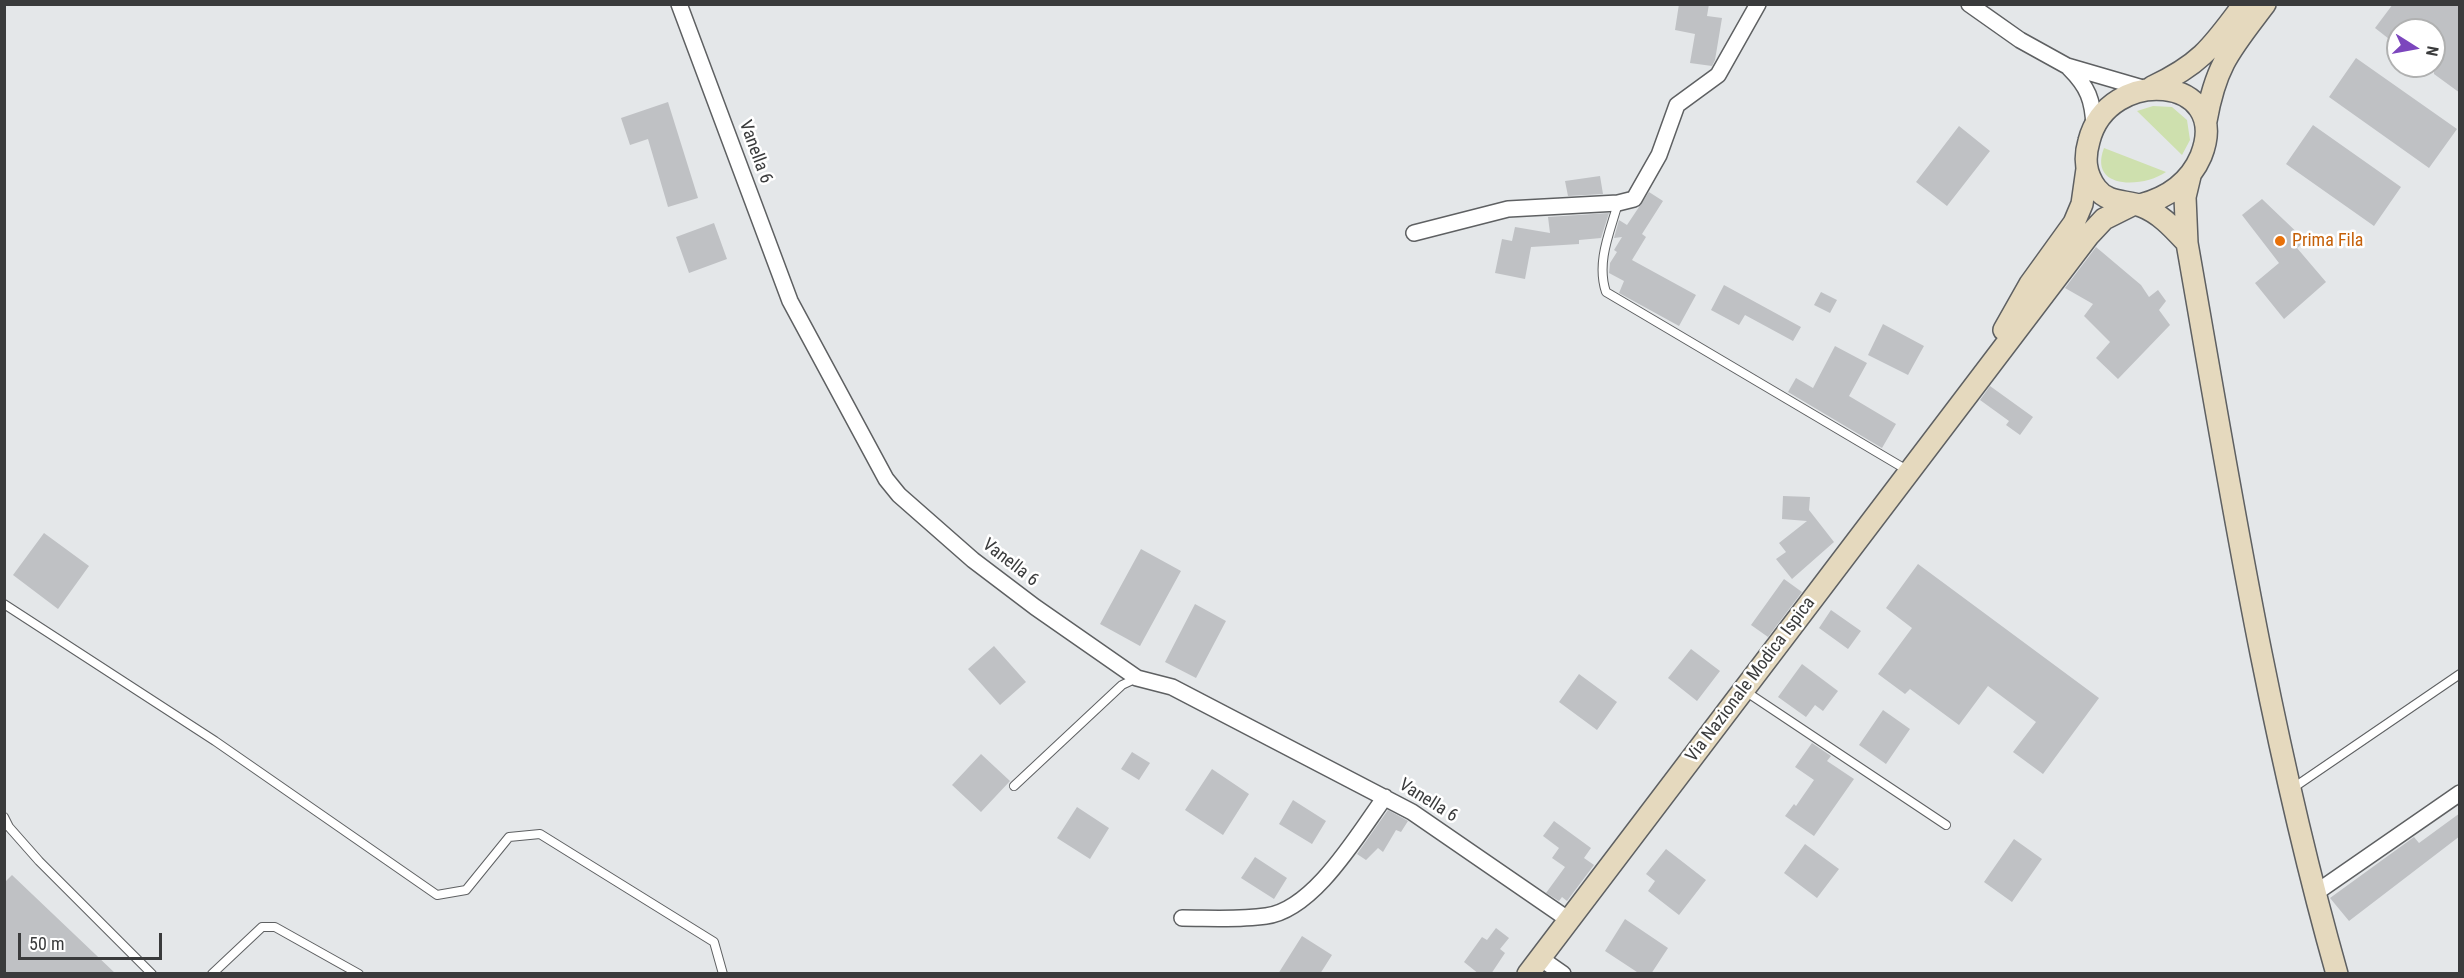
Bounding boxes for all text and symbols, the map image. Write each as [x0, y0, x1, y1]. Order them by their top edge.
north arrow [2386, 18, 2446, 78]
text: N [2422, 45, 2442, 58]
street label: Vanella 6 [734, 118, 776, 186]
place label: Prima Fila [2292, 230, 2363, 252]
marker: Prima Fila [2273, 234, 2287, 248]
street label: Vanella 6 [978, 534, 1042, 592]
street label: Via Nazionale Modica Ispica [1682, 593, 1820, 767]
street label: Vanella 6 [1395, 775, 1461, 827]
scale bar [21, 921, 165, 959]
text: 50 m [29, 933, 64, 954]

